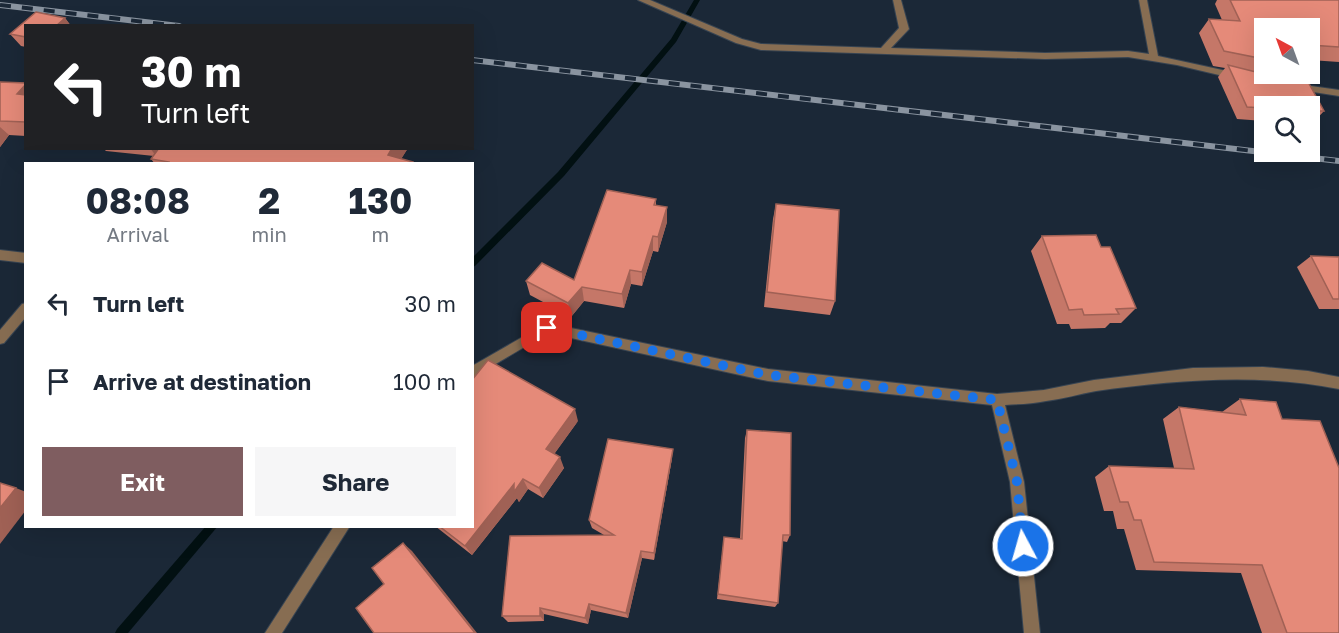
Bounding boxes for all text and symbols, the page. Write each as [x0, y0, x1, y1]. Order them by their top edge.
north arrow [1254, 18, 1320, 84]
map controls [1254, 18, 1320, 162]
text: 30 m [141, 46, 241, 96]
icon: left [42, 48, 120, 126]
button: search [1254, 96, 1320, 162]
text: Turn left [141, 97, 250, 129]
text: 08:08 [86, 179, 190, 222]
text: 2 [258, 179, 280, 222]
text: 130 [349, 179, 412, 222]
text: Arrival [106, 222, 169, 246]
text: min [252, 222, 287, 246]
text: m [372, 222, 389, 246]
icon: left [42, 287, 75, 320]
text: Turn left [93, 290, 184, 317]
text: 30 m [405, 290, 456, 317]
pin [521, 302, 572, 353]
icon: arrive [530, 311, 563, 344]
icon: arrive [42, 365, 75, 398]
text: Arrive at destination [93, 368, 311, 395]
text: 100 m [393, 368, 456, 395]
button: Exit [42, 447, 243, 516]
button: Share [255, 447, 456, 516]
position arrow [991, 514, 1055, 578]

